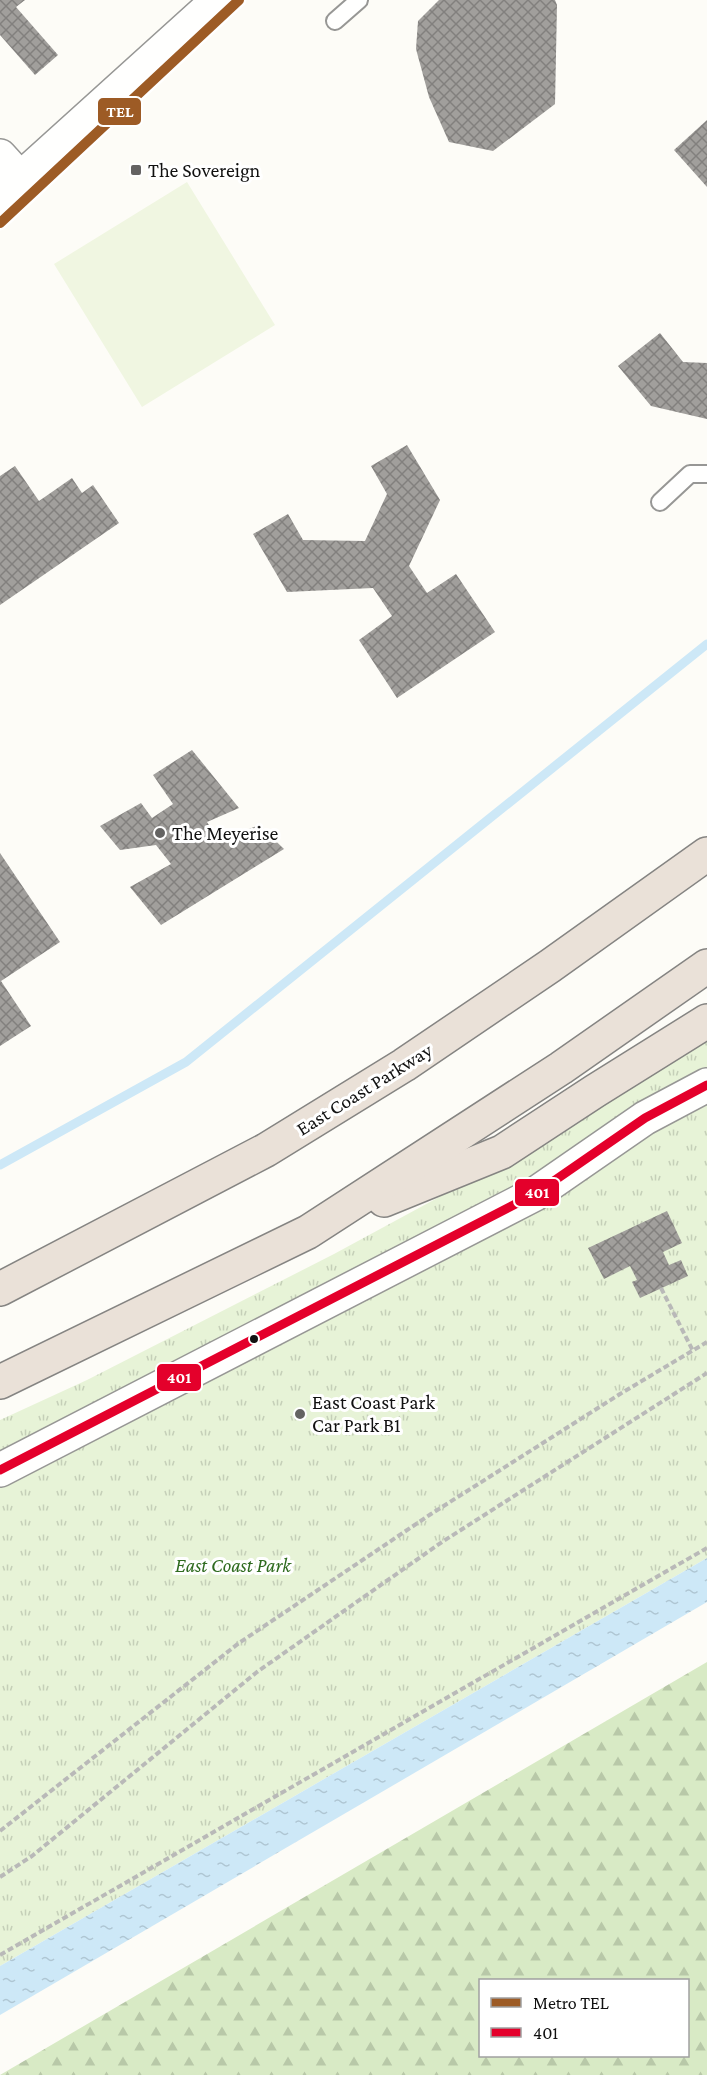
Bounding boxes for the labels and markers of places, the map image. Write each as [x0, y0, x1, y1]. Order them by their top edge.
place label: The Sovereign [148, 159, 261, 182]
marker: The Sovereign [129, 163, 143, 177]
place label: The Meyerise [172, 822, 279, 845]
marker: The Meyerise [153, 826, 167, 840]
unlabelled marker [248, 1333, 260, 1345]
place label: East Coast Park Car Park B1 [312, 1391, 435, 1436]
marker: East Coast Park Car Park B1 [293, 1407, 307, 1421]

